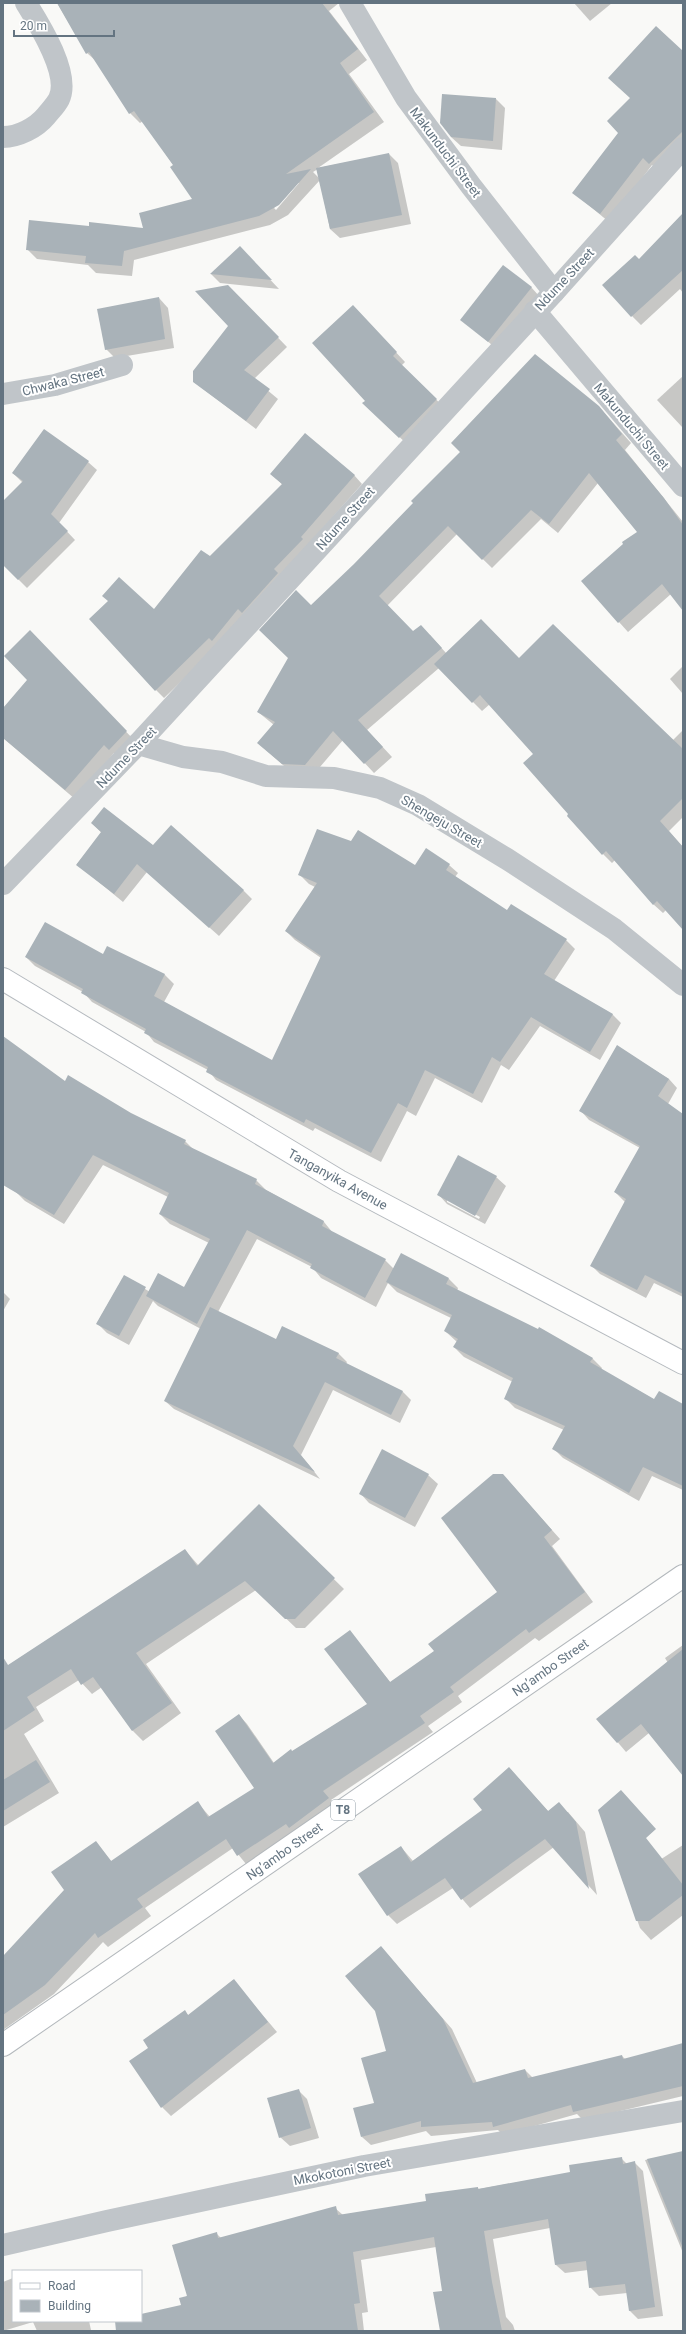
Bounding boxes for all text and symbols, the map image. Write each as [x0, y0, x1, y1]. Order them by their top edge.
scale bar [14, 12, 114, 38]
text: 20 m [20, 19, 47, 33]
street label: Makunduchi Street [407, 104, 484, 200]
street label: Ndume Street [532, 245, 597, 314]
street label: Chwaka Street [21, 364, 106, 399]
street label: Makunduchi Street [591, 380, 672, 473]
street label: Ndume Street [313, 484, 378, 553]
street label: Ndume Street [93, 724, 159, 791]
street label: Shengeju Street [399, 792, 485, 851]
street label: Tanganyika Avenue [285, 1146, 390, 1213]
street label: Ng’ambo Street [509, 1636, 591, 1699]
road number: T8 [331, 1800, 355, 1820]
street label: Ng’ambo Street [243, 1820, 325, 1883]
street label: Mkokotoni Street [292, 2155, 392, 2188]
legend [12, 2270, 142, 2322]
text: Road [48, 2279, 76, 2293]
text: Building [48, 2299, 91, 2313]

